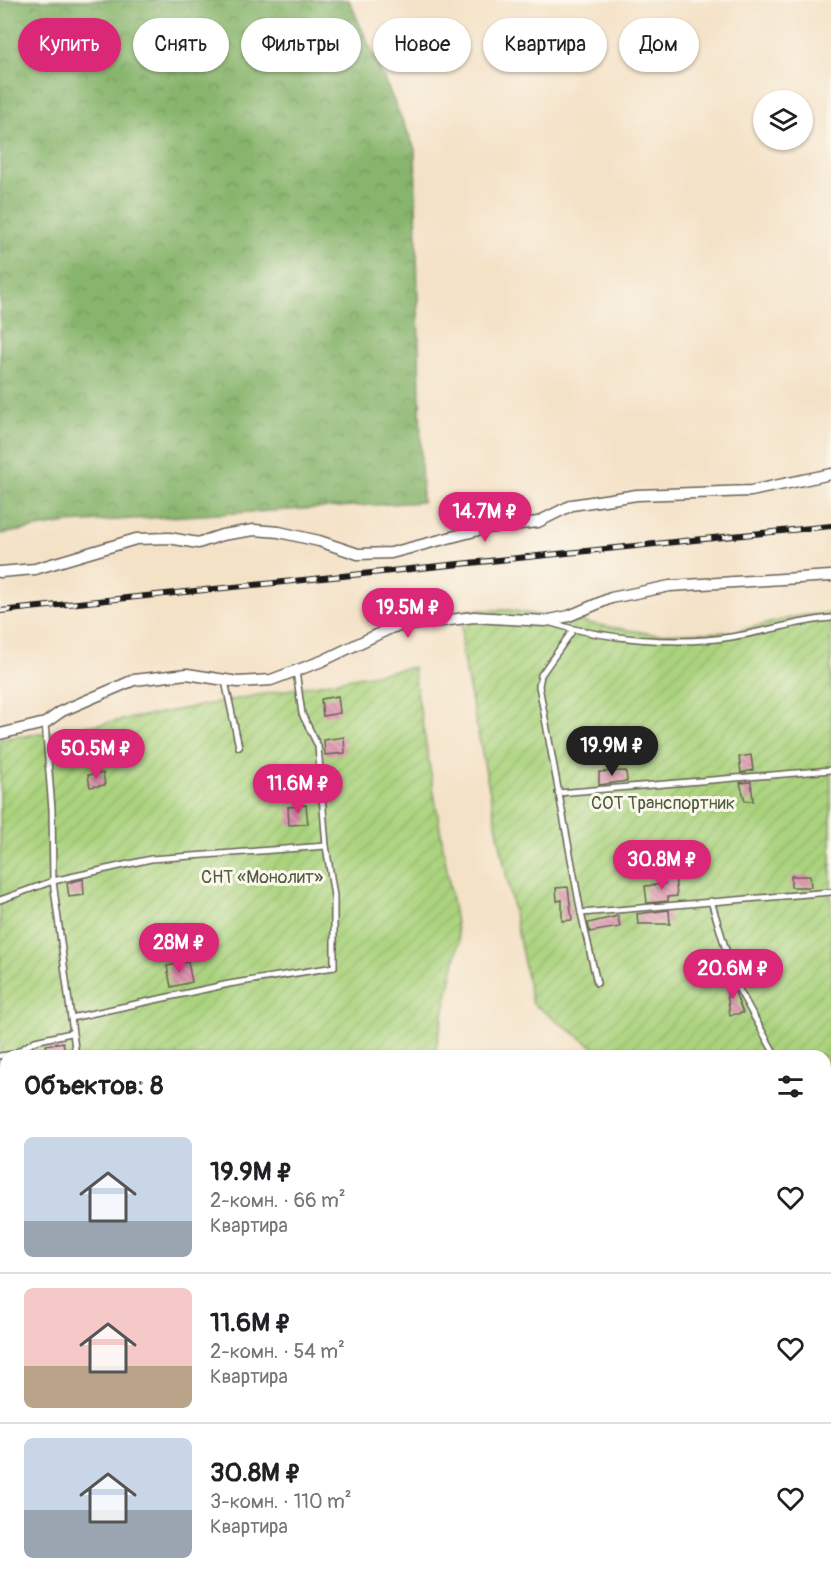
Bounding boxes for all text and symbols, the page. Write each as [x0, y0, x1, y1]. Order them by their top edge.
chip: Купить [18, 18, 121, 72]
chip: Снять [133, 18, 229, 72]
chip: Фильтры [241, 18, 361, 72]
chip: Новое [373, 18, 471, 72]
chip: Квартира [483, 18, 607, 72]
chip: Дом [619, 18, 699, 72]
map controls [753, 90, 813, 150]
button: layers [753, 90, 813, 150]
pin: 14.7M ₽ [430, 492, 540, 543]
text: 14.7M ₽ [452, 499, 518, 524]
pin: 19.5M ₽ [353, 588, 463, 639]
text: 19.5M ₽ [376, 595, 440, 620]
pin: 19.9M ₽ [557, 726, 667, 777]
pin: 50.5M ₽ [41, 729, 151, 780]
text: 19.9M ₽ [580, 733, 644, 758]
text: 50.5M ₽ [61, 736, 131, 761]
pin: 11.6M ₽ [243, 764, 353, 815]
text: 11.6M ₽ [267, 771, 329, 796]
park label: СОТ Транспортник [591, 792, 735, 815]
pin: 30.8M ₽ [607, 840, 717, 891]
text: 30.8M ₽ [627, 847, 697, 872]
park label: СНТ «Монолит» [201, 866, 323, 889]
pin: 28M ₽ [137, 923, 221, 974]
text: 28M ₽ [153, 930, 205, 955]
pin: 20.6M ₽ [678, 949, 788, 1000]
text: 20.6M ₽ [697, 956, 769, 981]
text: Объектов: 8 [24, 1070, 163, 1102]
icon: filters [774, 1070, 807, 1103]
text: 19.9M ₽ [210, 1156, 293, 1188]
icon: home [72, 1161, 144, 1233]
icon: heart [774, 1181, 807, 1214]
text: 2-комн. · 66 m² [210, 1188, 346, 1213]
text: Квартира [210, 1213, 288, 1238]
text: 11.6M ₽ [210, 1307, 291, 1339]
icon: home [72, 1312, 144, 1384]
icon: heart [774, 1332, 807, 1365]
text: 2-комн. · 54 m² [210, 1339, 345, 1364]
text: Квартира [210, 1364, 288, 1389]
text: 30.8M ₽ [210, 1457, 301, 1489]
icon: home [72, 1462, 144, 1534]
icon: heart [774, 1482, 807, 1515]
text: 3-комн. · 110 m² [210, 1489, 352, 1514]
text: Квартира [210, 1514, 288, 1539]

